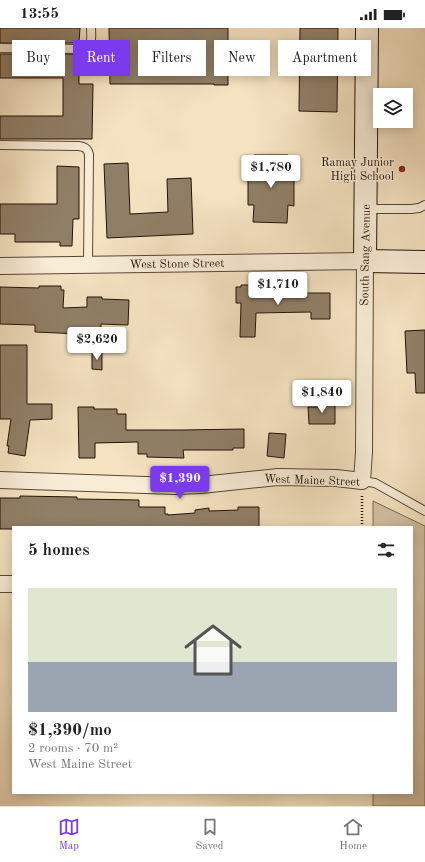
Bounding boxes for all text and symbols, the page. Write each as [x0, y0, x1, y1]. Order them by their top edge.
text: 13:55 [20, 7, 59, 22]
chip: Buy [12, 40, 65, 76]
chip: Rent [73, 40, 130, 76]
chip: Filters [138, 40, 206, 76]
chip: New [214, 40, 270, 76]
chip: Apartment [278, 40, 371, 76]
map controls [373, 88, 413, 128]
button: layers [373, 88, 413, 128]
pin: $1,780 [238, 155, 304, 189]
place label: Ramay Junior High School [321, 157, 394, 183]
text: $1,780 [250, 161, 292, 174]
marker: Ramay Junior High School [397, 164, 407, 174]
street label: South Sang Avenue [359, 204, 373, 306]
street label: West Stone Street [129, 258, 224, 271]
pin: $1,710 [245, 272, 311, 306]
text: $1,710 [257, 278, 299, 291]
pin: $2,620 [64, 327, 130, 361]
text: $2,620 [76, 333, 118, 346]
pin: $1,840 [289, 380, 355, 414]
text: $1,840 [301, 386, 343, 399]
pin: $1,390 [147, 466, 213, 500]
text: $1,390 [159, 472, 201, 485]
street label: West Maine Street [264, 473, 360, 489]
icon: filters [375, 539, 397, 561]
text: 5 homes [28, 542, 90, 559]
icon: home [177, 614, 249, 686]
text: $1,390/mo [28, 722, 112, 739]
text: 2 rooms · 70 m² [28, 742, 118, 755]
text: West Maine Street [28, 758, 132, 771]
tab: Map [58, 816, 80, 854]
tab: Saved [196, 816, 224, 854]
tab: Home [339, 816, 367, 854]

